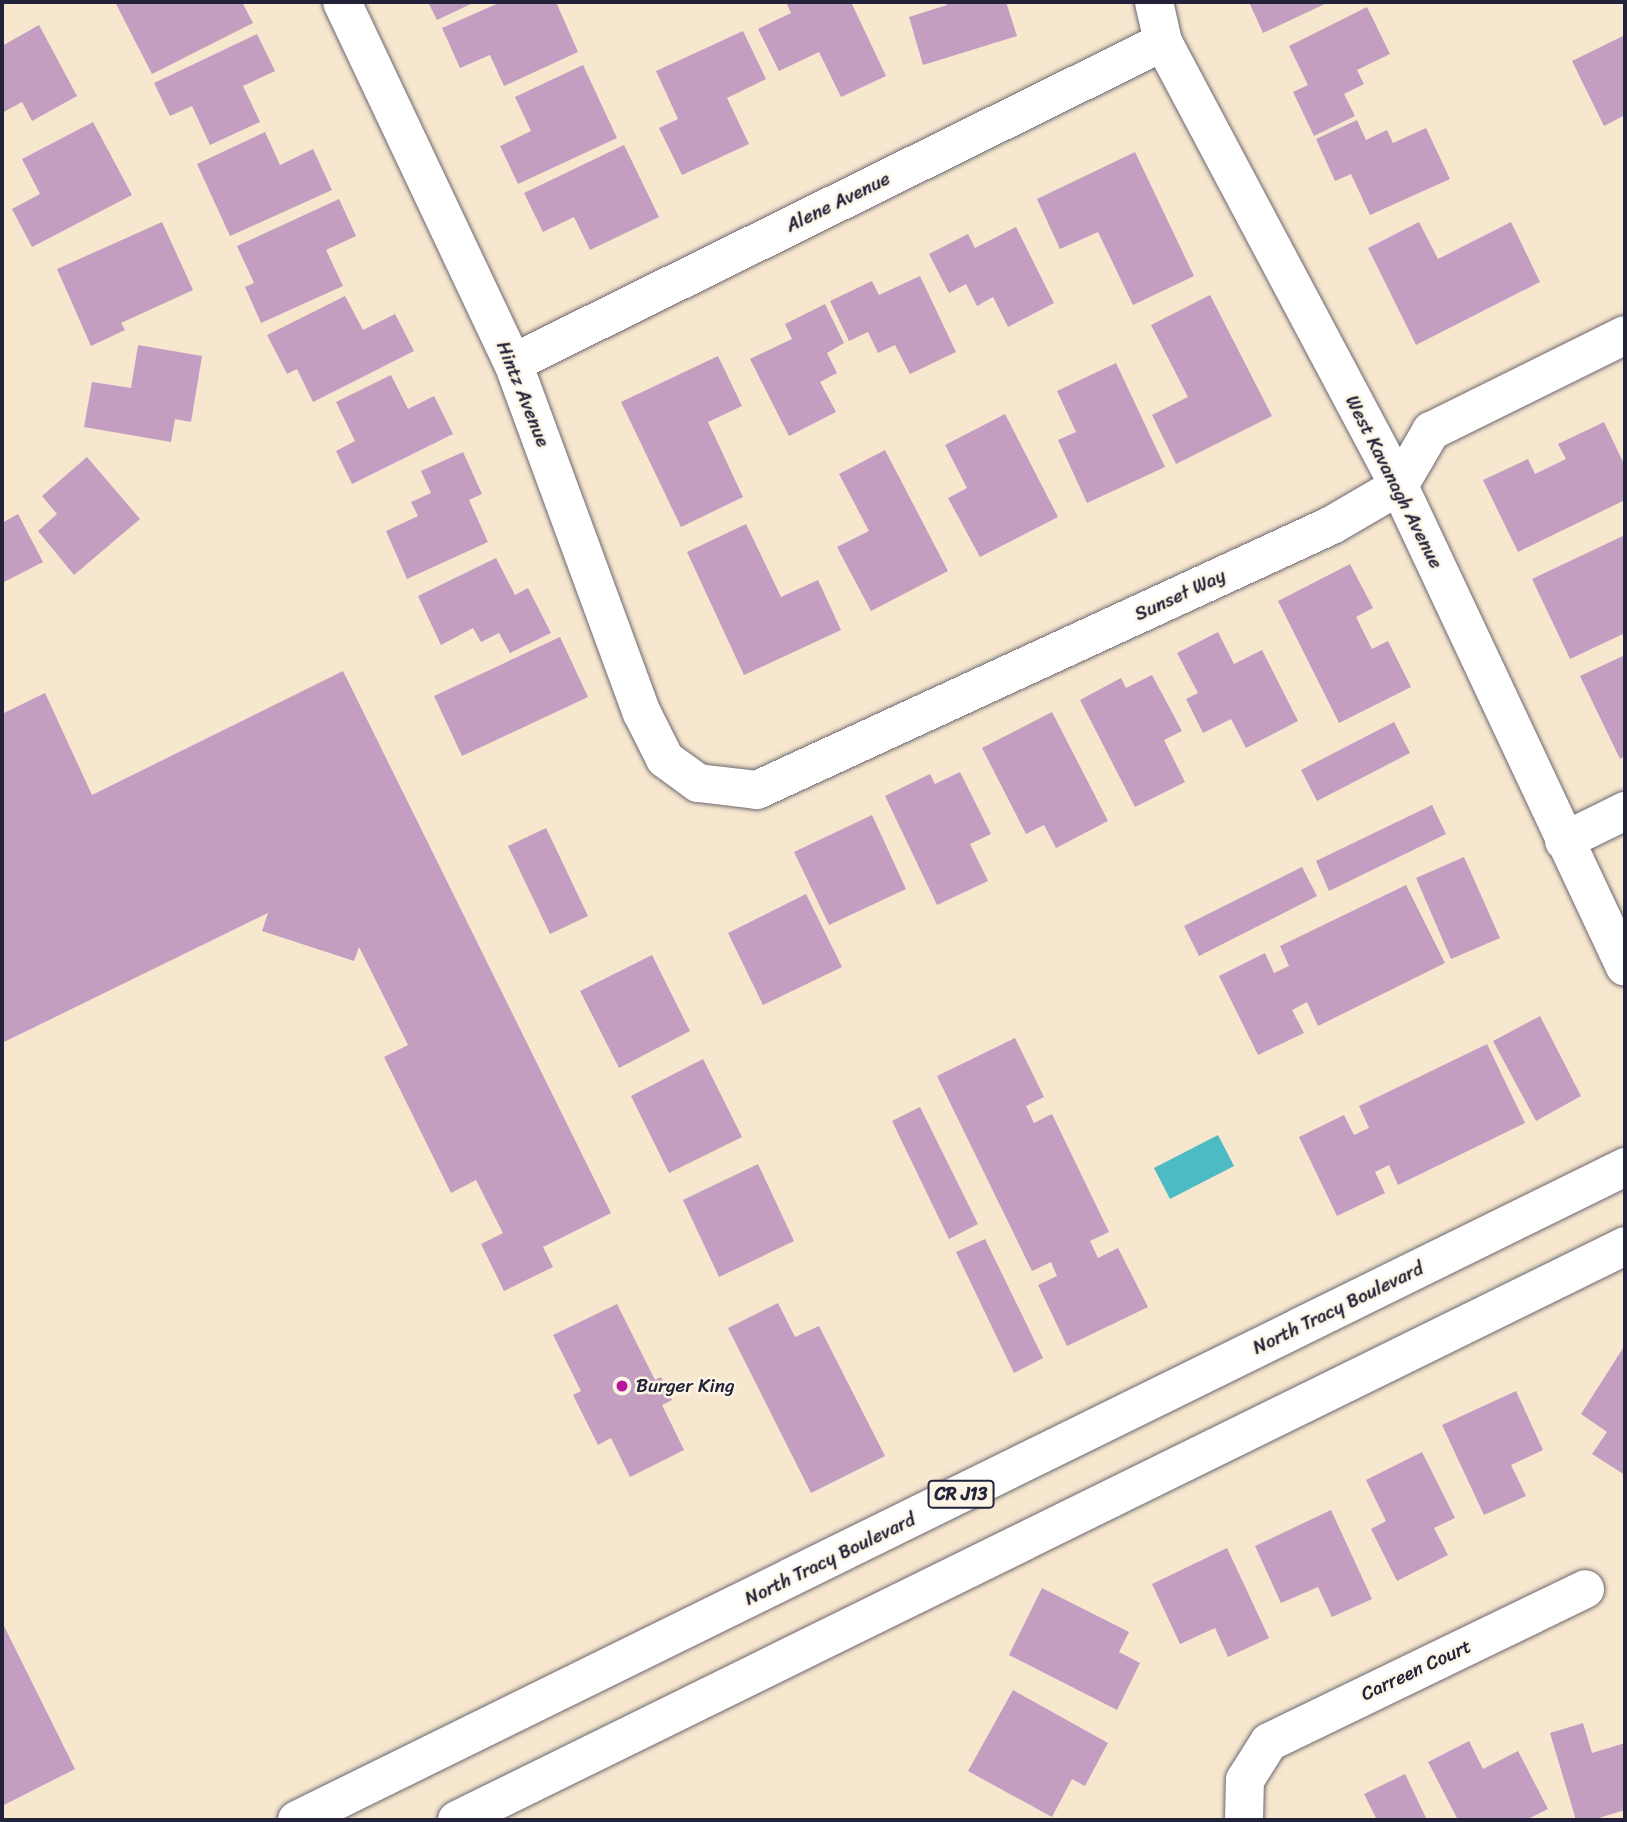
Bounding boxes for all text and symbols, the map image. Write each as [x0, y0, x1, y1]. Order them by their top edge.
street label: Alene Avenue [782, 167, 894, 237]
street label: Hintz Avenue [491, 338, 555, 450]
street label: West Kavanagh Avenue [1341, 392, 1447, 572]
street label: Sunset Way [1131, 564, 1229, 626]
street label: North Tracy Boulevard [1249, 1257, 1427, 1359]
place label: Burger King [636, 1375, 735, 1397]
marker: Burger King [614, 1378, 630, 1394]
road number: CR J13 [926, 1479, 996, 1508]
street label: North Tracy Boulevard [741, 1508, 919, 1610]
street label: Carreen Court [1357, 1635, 1475, 1705]

